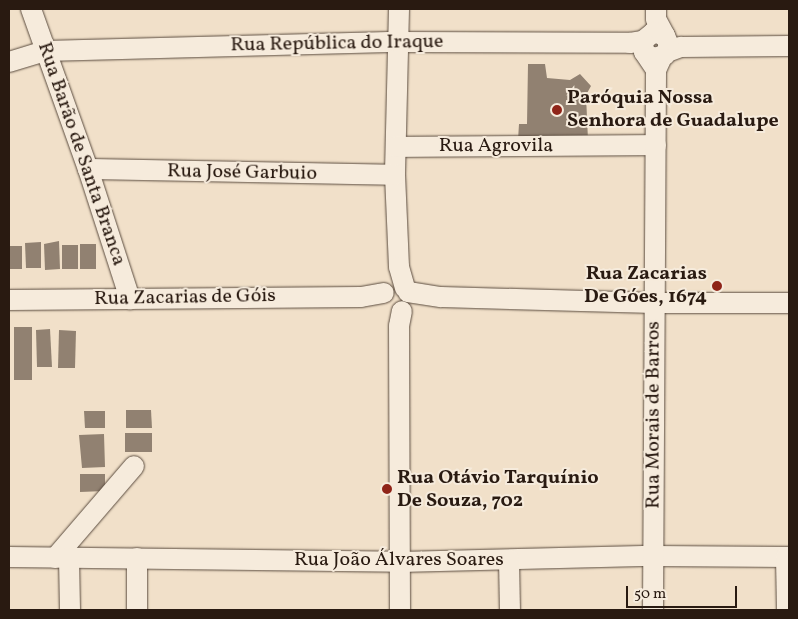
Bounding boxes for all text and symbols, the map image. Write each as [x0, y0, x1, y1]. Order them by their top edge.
street label: Rua República do Iraque [230, 30, 444, 58]
street label: Rua Barão de Santa Branca [31, 39, 131, 269]
place label: Paróquia Nossa Senhora de Guadalupe [567, 86, 779, 133]
marker: Paróquia Nossa Senhora de Guadalupe [551, 104, 563, 116]
street label: Rua Agrovila [439, 134, 553, 158]
street label: Rua José Garbuio [167, 160, 317, 186]
place label: Rua Zacarias De Góes, 1674 [584, 262, 707, 309]
marker: Rua Zacarias De Góes, 1674 [711, 280, 723, 292]
street label: Rua Zacarias de Góis [94, 284, 276, 312]
street label: Rua Morais de Barros [642, 321, 666, 509]
place label: Rua Otávio Tarquínio De Souza, 702 [397, 466, 599, 513]
marker: Rua Otávio Tarquínio De Souza, 702 [381, 483, 393, 495]
street label: Rua João Álvares Soares [294, 548, 504, 572]
scale bar [628, 576, 739, 608]
text: 50 m [634, 584, 666, 605]

